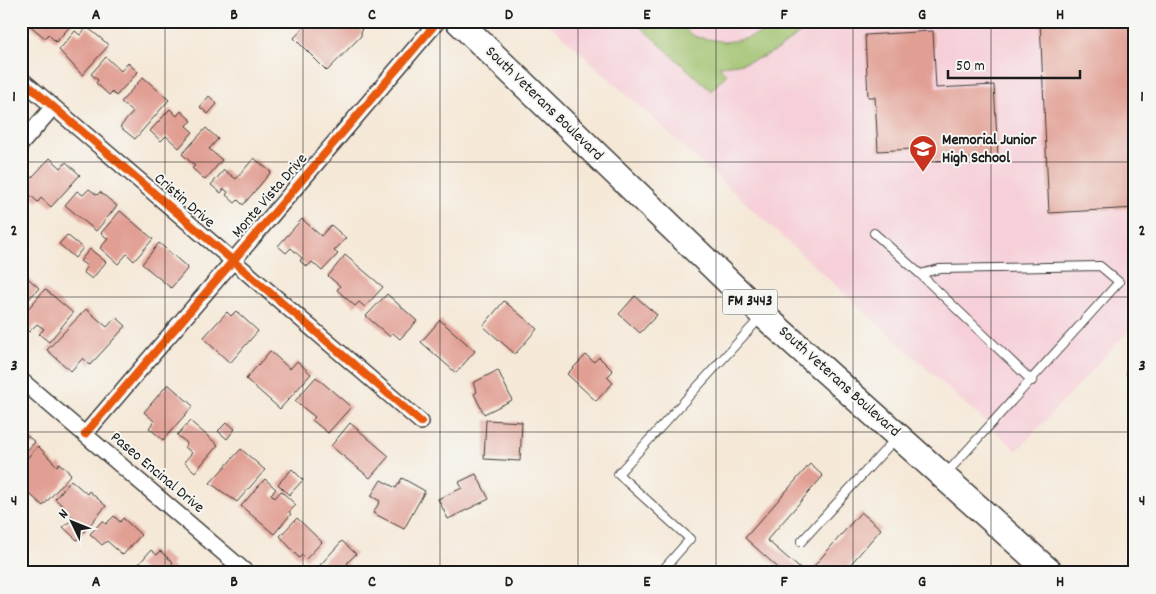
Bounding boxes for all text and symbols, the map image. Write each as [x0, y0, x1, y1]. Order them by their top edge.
text: A [92, 4, 101, 27]
text: B [230, 4, 238, 27]
text: C [368, 4, 376, 27]
text: D [505, 4, 514, 27]
text: E [643, 4, 651, 27]
text: F [780, 4, 788, 27]
text: G [918, 4, 926, 27]
text: H [1056, 4, 1064, 27]
street label: South Veterans Boulevard [480, 41, 608, 167]
scale bar [948, 48, 1081, 80]
text: 50 m [956, 56, 985, 78]
text: 1 [12, 86, 16, 109]
text: 1 [1140, 86, 1144, 109]
place label: Memorial Junior High School [942, 129, 1038, 170]
school or university icon: Memorial Junior High School [908, 134, 938, 173]
street label: Monte Vista Drive [227, 149, 313, 243]
street label: Cristin Drive [148, 168, 220, 234]
text: 2 [11, 220, 18, 243]
text: 2 [1139, 220, 1146, 243]
road number: FM 3443 [722, 290, 778, 314]
street label: South Veterans Boulevard [773, 321, 905, 443]
text: 3 [10, 355, 18, 378]
text: 3 [1138, 355, 1146, 378]
street label: Paseo Encinal Drive [105, 427, 209, 519]
text: 4 [11, 490, 17, 513]
text: 4 [1139, 490, 1145, 513]
north arrow [48, 496, 98, 546]
text: N [54, 505, 74, 524]
text: A [92, 571, 101, 594]
text: B [230, 571, 238, 594]
text: C [368, 571, 376, 594]
text: D [505, 571, 514, 594]
text: E [643, 571, 651, 594]
text: F [780, 571, 788, 594]
text: G [918, 571, 926, 594]
text: H [1056, 571, 1064, 594]

